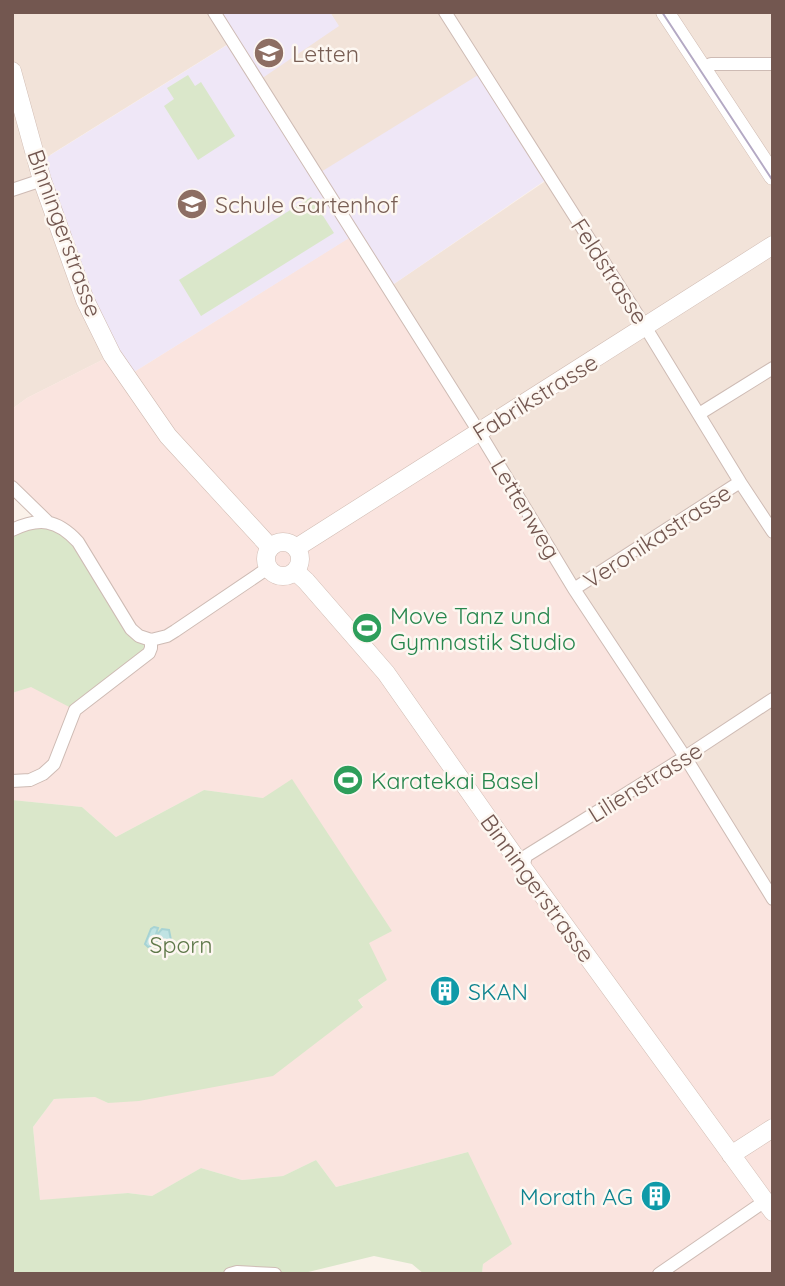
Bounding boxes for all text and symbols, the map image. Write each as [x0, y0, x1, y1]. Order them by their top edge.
school or university icon: Letten [252, 36, 286, 70]
place label: Letten [292, 39, 359, 68]
street label: Binningerstrasse [21, 145, 109, 321]
school or university icon: Schule Gartenhof [175, 187, 209, 221]
place label: Schule Gartenhof [215, 190, 399, 219]
street label: Feldstrasse [565, 213, 655, 329]
street label: Fabrikstrasse [467, 347, 603, 447]
street label: Lettenweg [485, 454, 567, 564]
street label: Veronikastrasse [578, 478, 736, 594]
place label: Move Tanz und Gymnastik Studio [390, 601, 576, 656]
sports icon: Move Tanz und Gymnastik Studio [350, 611, 384, 645]
street label: Lilienstrasse [582, 735, 708, 829]
sports icon: Karatekai Basel [331, 763, 365, 797]
place label: Karatekai Basel [371, 766, 539, 795]
street label: Binningerstrasse [475, 808, 601, 968]
park label: Sporn [150, 930, 212, 959]
building icon: SKAN [428, 974, 462, 1008]
place label: SKAN [468, 977, 528, 1006]
building icon: Morath AG [639, 1179, 673, 1213]
place label: Morath AG [520, 1182, 633, 1211]

